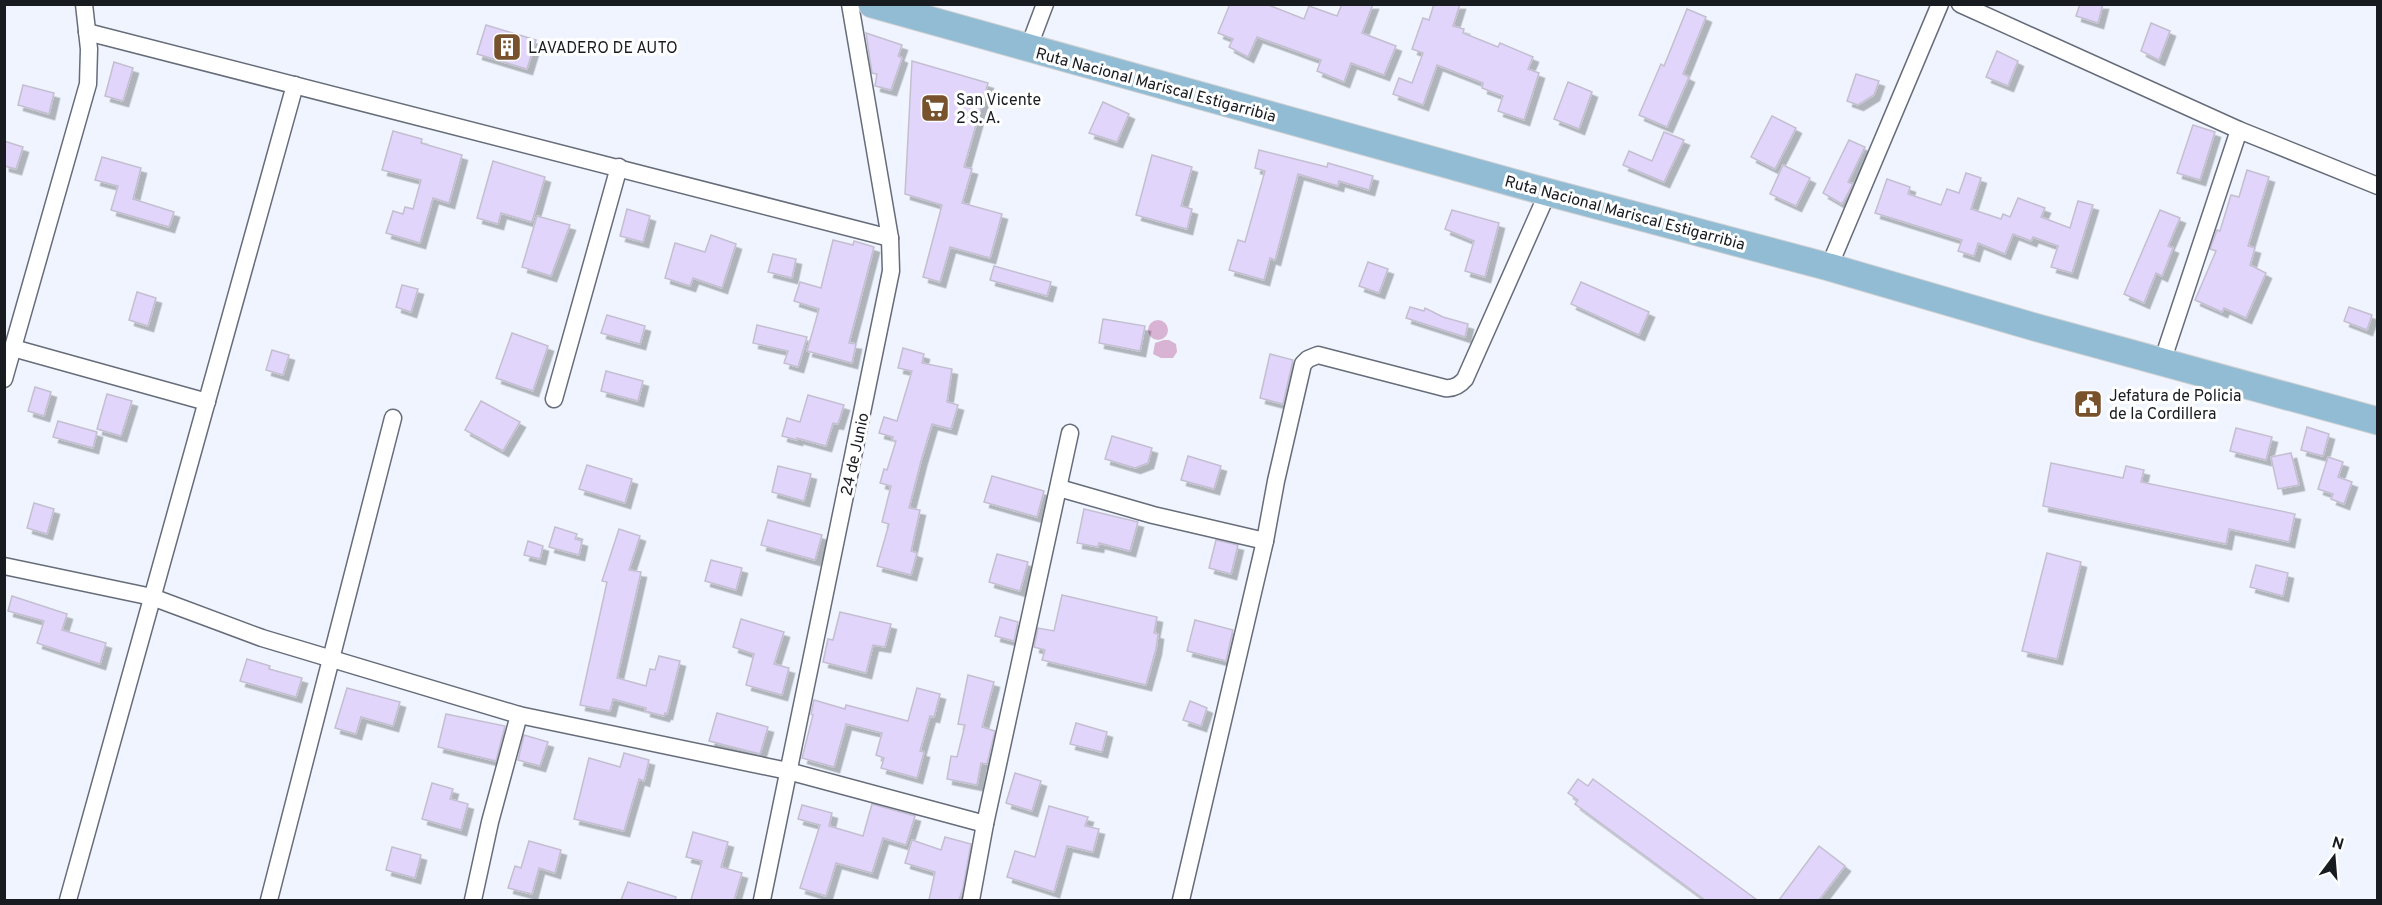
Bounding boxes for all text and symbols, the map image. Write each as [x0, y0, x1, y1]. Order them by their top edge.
building icon: LAVADERO DE AUTO [491, 31, 523, 63]
place label: LAVADERO DE AUTO [528, 39, 678, 59]
street label: Ruta Nacional Mariscal Estigarribia [1033, 44, 1278, 128]
place label: San Vicente 2 S. A. [956, 91, 1041, 129]
supermarket icon: San Vicente 2 S. A. [919, 92, 951, 124]
street label: Ruta Nacional Mariscal Estigarribia [1502, 172, 1747, 256]
place label: Jefatura de Policia de la Cordillera [2109, 387, 2241, 425]
public building icon: Jefatura de Policia de la Cordillera [2072, 388, 2104, 420]
street label: 24 de Junio [837, 411, 875, 498]
north arrow [2304, 827, 2364, 887]
text: N [2329, 833, 2346, 856]

